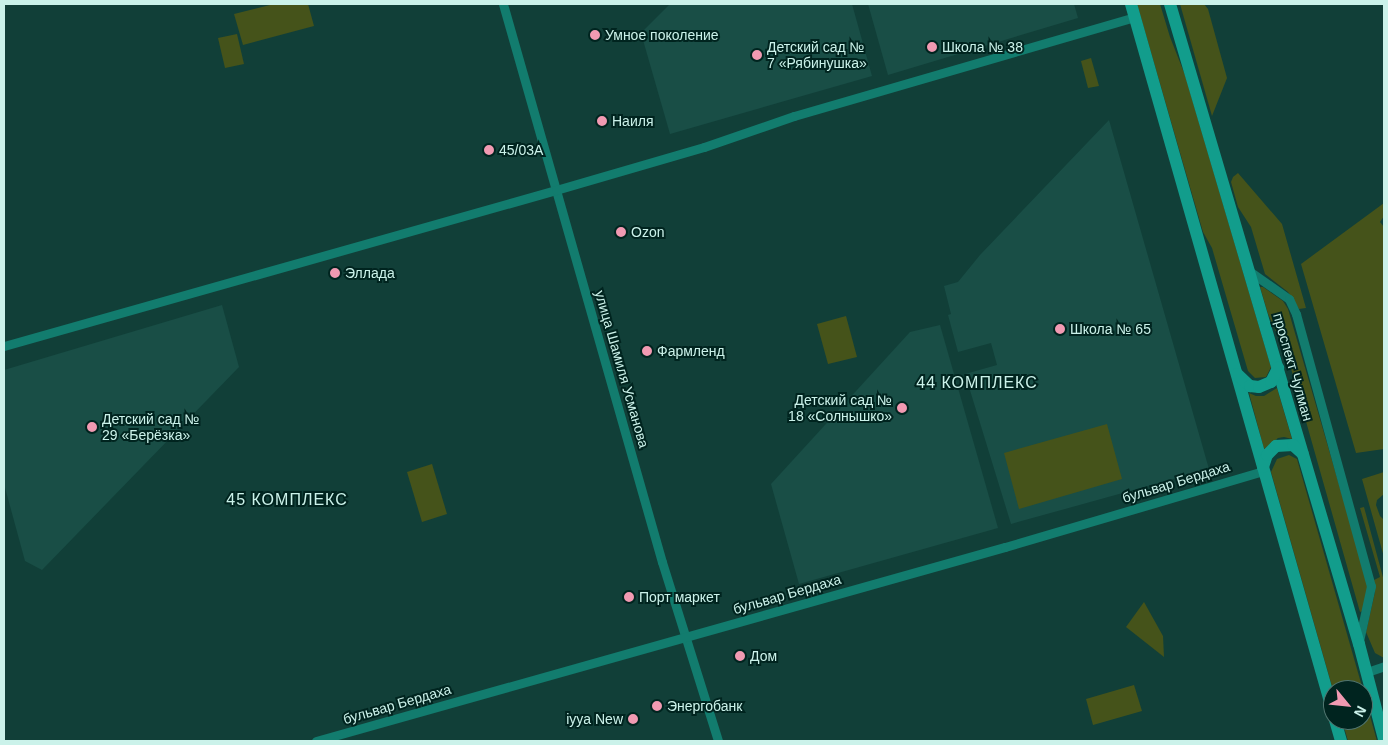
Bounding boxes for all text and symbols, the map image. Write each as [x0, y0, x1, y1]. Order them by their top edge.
place label: Умное поколение [605, 27, 719, 43]
marker: Умное поколение [589, 29, 601, 41]
place label: Детский сад № 7 «Рябинушка» [767, 39, 867, 72]
place label: Школа № 38 [942, 39, 1023, 55]
marker: Школа № 38 [926, 41, 938, 53]
marker: Детский сад № 7 «Рябинушка» [751, 49, 763, 61]
place label: Наиля [612, 113, 653, 129]
marker: Наиля [596, 115, 608, 127]
place label: 45/03А [499, 142, 543, 158]
marker: 45/03А [483, 144, 495, 156]
place label: Ozon [631, 224, 664, 240]
marker: Ozon [615, 226, 627, 238]
place label: Эллада [345, 265, 395, 281]
marker: Эллада [329, 267, 341, 279]
street label: улица Шамиля Усманова [591, 288, 653, 450]
street label: проспект Чулман [1270, 311, 1316, 423]
place label: Школа № 65 [1070, 321, 1151, 337]
marker: Школа № 65 [1054, 323, 1066, 335]
place label: Фармленд [657, 343, 725, 359]
marker: Фармленд [641, 345, 653, 357]
district label: 44 КОМПЛЕКС [915, 373, 1039, 393]
place label: Детский сад № 18 «Солнышко» [788, 392, 892, 424]
marker: Детский сад № 18 «Солнышко» [896, 402, 908, 414]
place label: Детский сад № 29 «Берёзка» [102, 411, 200, 444]
marker: Детский сад № 29 «Берёзка» [86, 421, 98, 433]
street label: бульвар Бердаха [1120, 458, 1232, 506]
district label: 45 КОМПЛЕКС [225, 490, 349, 510]
street label: бульвар Бердаха [731, 571, 843, 617]
place label: Порт маркет [639, 589, 720, 605]
marker: Порт маркет [623, 591, 635, 603]
place label: Дом [750, 648, 777, 664]
marker: Дом [734, 650, 746, 662]
north arrow [1323, 680, 1373, 730]
street label: бульвар Бердаха [341, 681, 453, 727]
place label: Энергобанк [667, 698, 742, 714]
marker: Энергобанк [651, 700, 663, 712]
text: N [1351, 703, 1370, 720]
place label: iyya New [566, 711, 623, 727]
marker: iyya New [627, 713, 639, 725]

